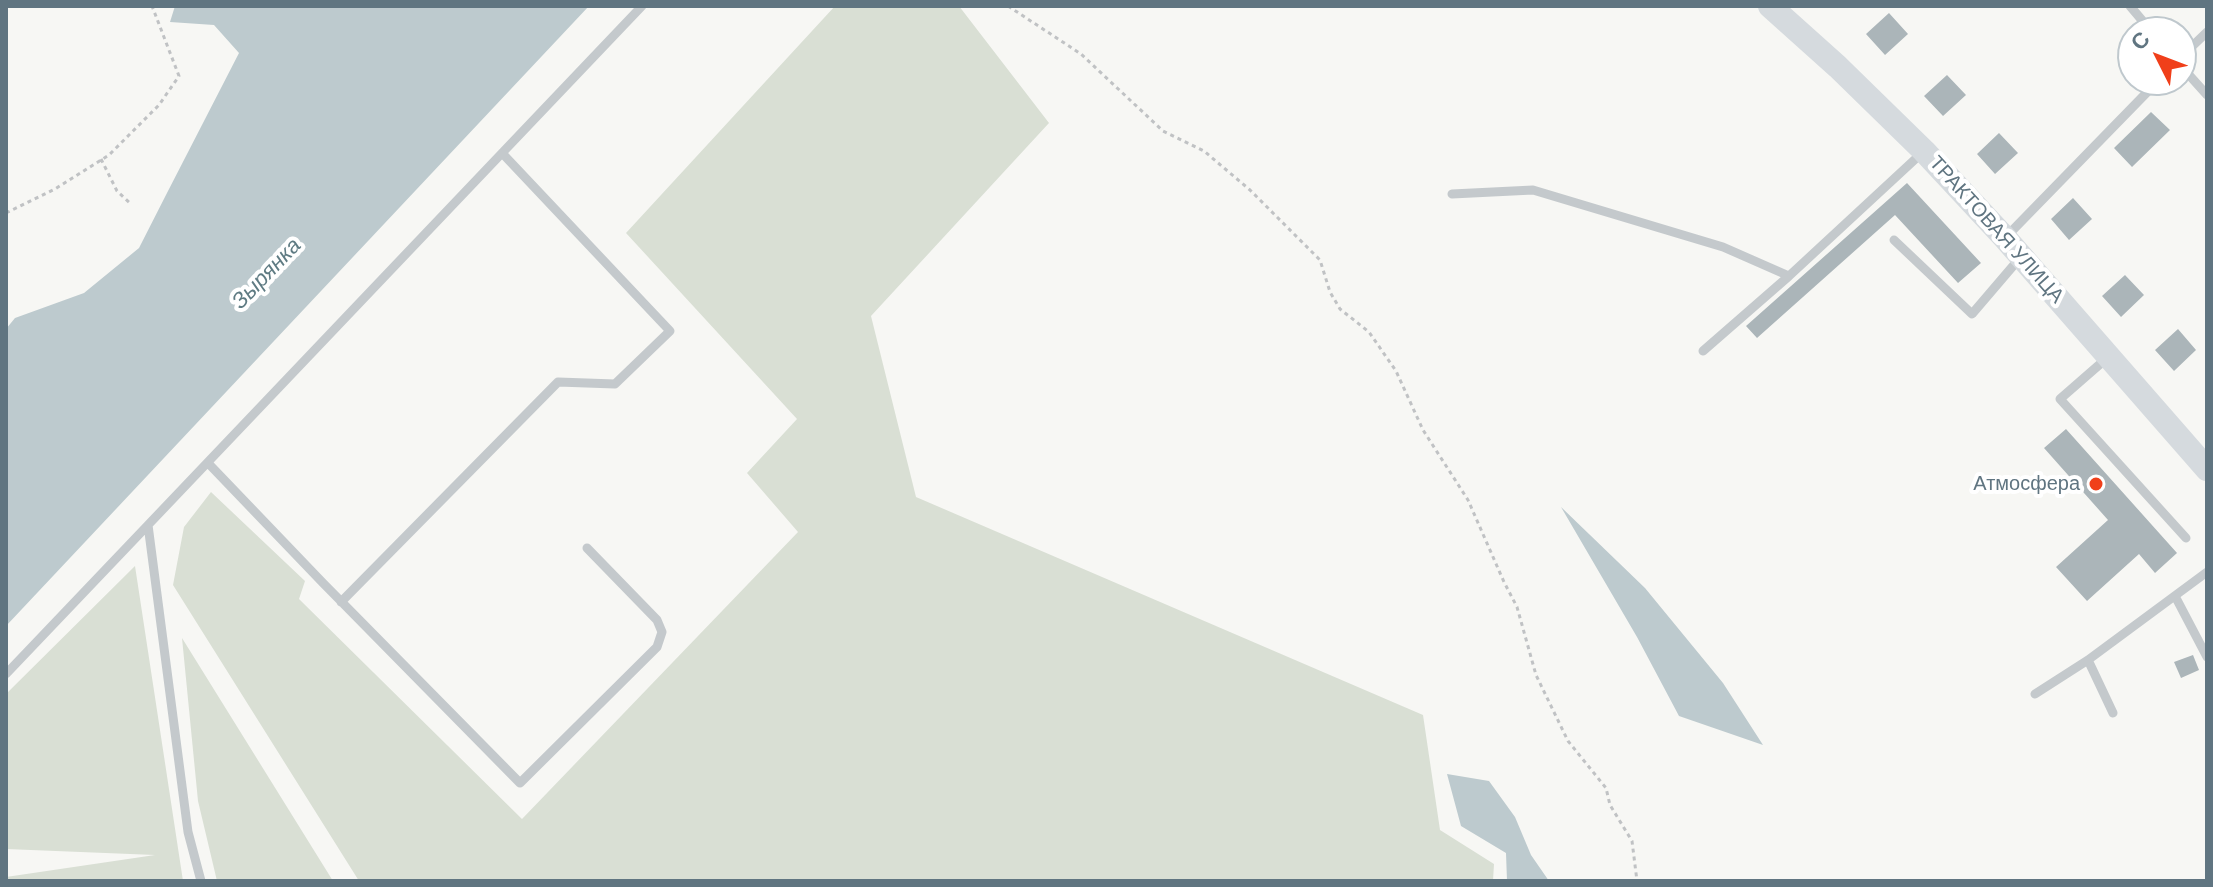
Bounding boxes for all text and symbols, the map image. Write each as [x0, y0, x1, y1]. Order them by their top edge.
north arrow [2117, 16, 2197, 96]
text: С [2126, 27, 2155, 55]
street label: ТРАКТОВАЯ УЛИЦА [1924, 151, 2068, 309]
water label: Зырянка [227, 233, 307, 315]
place label: Атмосфера [1973, 472, 2080, 496]
marker: Атмосфера [2087, 475, 2105, 493]

